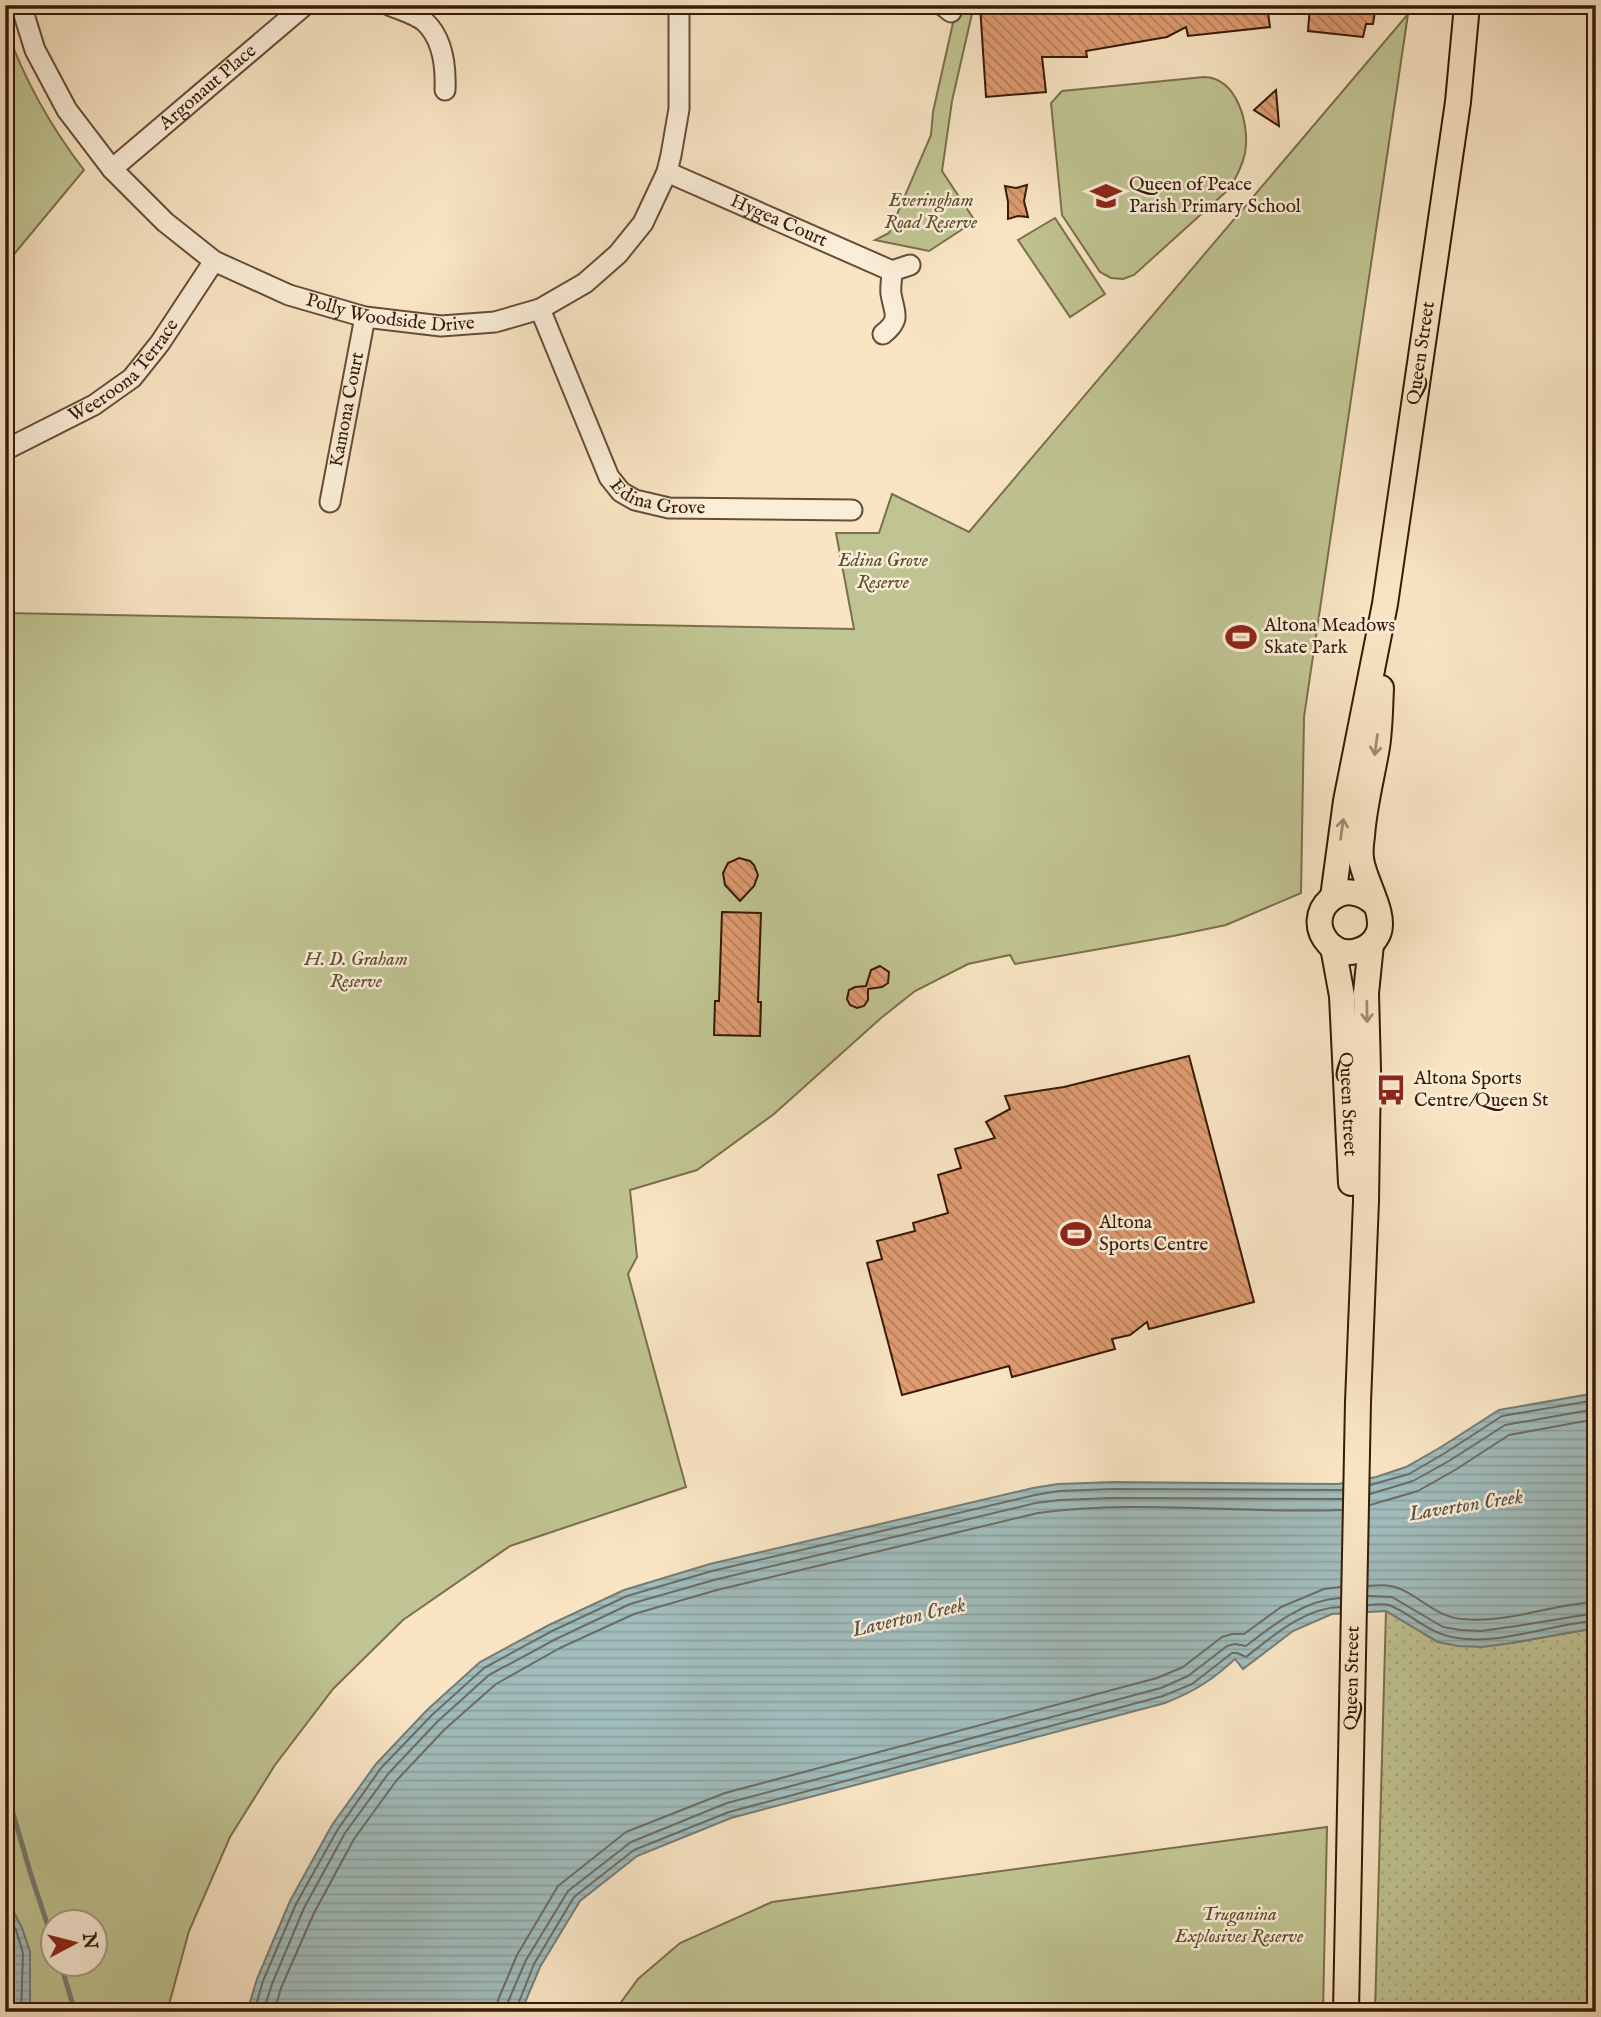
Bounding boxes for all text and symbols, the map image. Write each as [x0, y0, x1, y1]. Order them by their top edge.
street label: Argonaut Place [154, 39, 262, 136]
place label: Queen of Peace Parish Primary School [1129, 173, 1302, 219]
school or university icon: Queen of Peace Parish Primary School [1089, 179, 1123, 213]
street label: Hygea Court [726, 189, 831, 253]
park label: Everingham Road Reserve [885, 189, 978, 235]
street label: Polly Woodside Drive [303, 289, 476, 338]
street label: Queen Street [1402, 299, 1441, 407]
street label: Weeroona Terrace [64, 314, 185, 428]
street label: Kamona Court [325, 350, 370, 469]
street label: Edina Grove [604, 474, 706, 520]
park label: Edina Grove Reserve [837, 549, 929, 595]
place label: Altona Meadows Skate Park [1263, 614, 1395, 660]
sports icon: Altona Meadows Skate Park [1224, 620, 1258, 654]
one-way arrow [1370, 733, 1383, 756]
one-way arrow [1335, 818, 1348, 841]
park label: H. D. Graham Reserve [303, 948, 408, 994]
one-way arrow [1360, 1000, 1373, 1023]
street label: Queen Street [1333, 1051, 1362, 1157]
place label: Altona Sports Centre/Queen St [1413, 1067, 1549, 1113]
bus stop icon: Altona Sports Centre/Queen St [1374, 1073, 1408, 1107]
place label: Altona Sports Centre [1098, 1211, 1208, 1257]
sports icon: Altona Sports Centre [1059, 1217, 1093, 1251]
water label: Laverton Creek [1406, 1484, 1526, 1529]
water label: Laverton Creek [849, 1592, 969, 1644]
street label: Queen Street [1340, 1625, 1366, 1731]
park label: Truganina Explosives Reserve [1174, 1903, 1304, 1949]
north arrow [38, 1909, 108, 1979]
text: N [76, 1931, 102, 1951]

